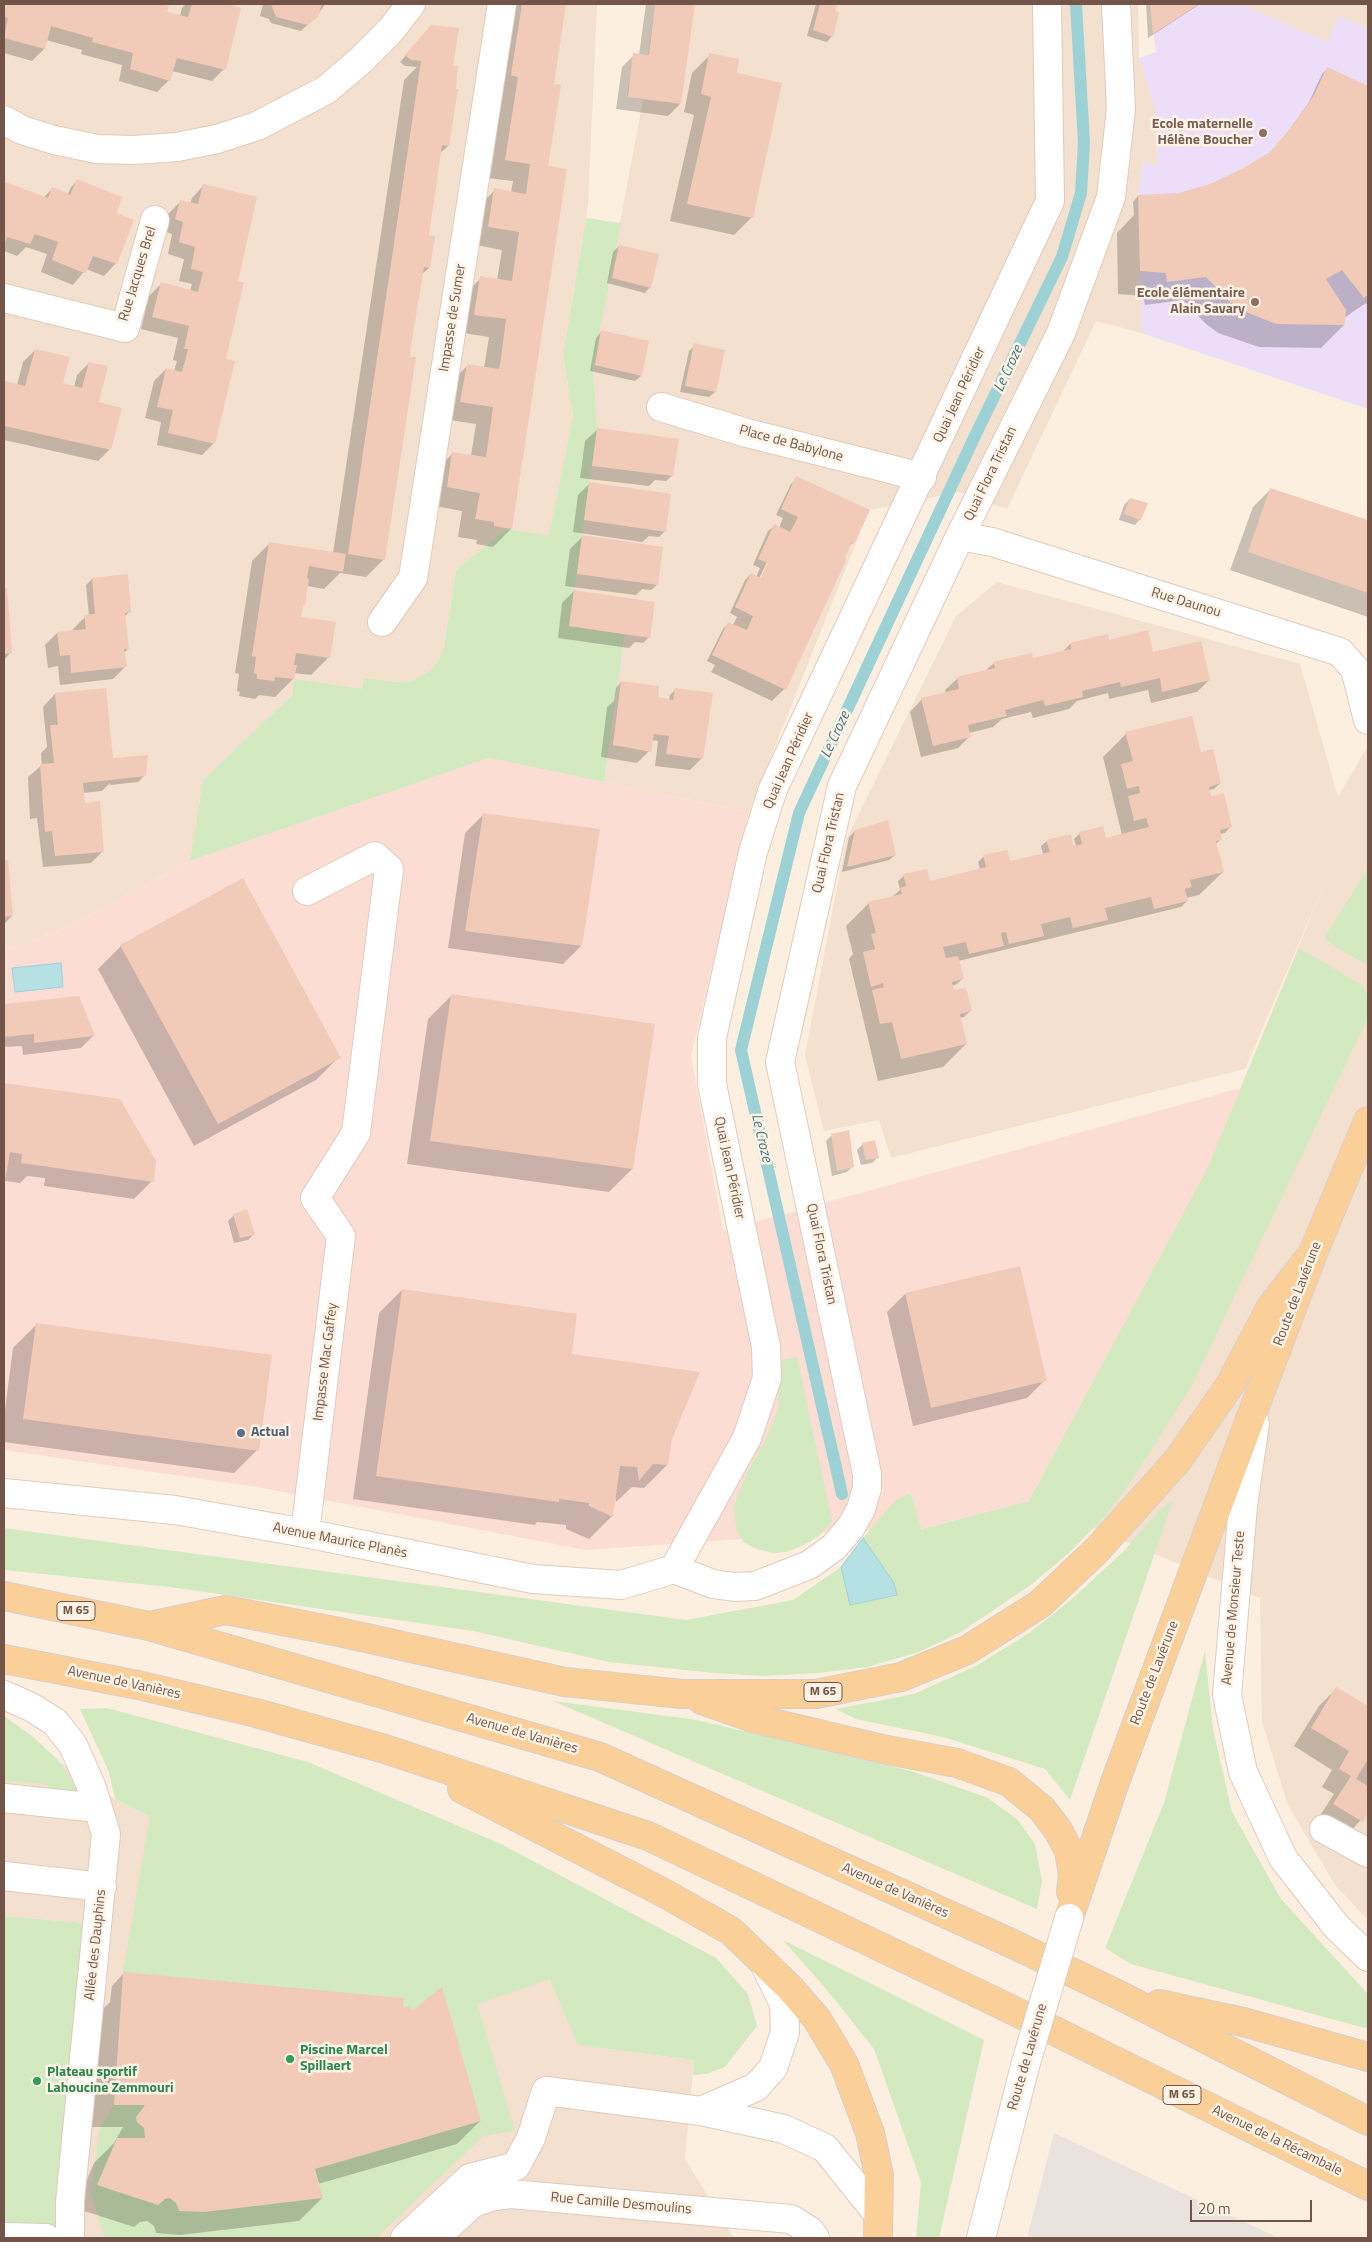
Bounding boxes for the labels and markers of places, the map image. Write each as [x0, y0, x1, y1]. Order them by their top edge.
place label: Ecole maternelle Hélène Boucher [1152, 117, 1253, 150]
marker: Ecole maternelle Hélène Boucher [1257, 127, 1269, 139]
place label: Ecole élémentaire Alain Savary [1137, 286, 1245, 318]
marker: Ecole élémentaire Alain Savary [1249, 296, 1261, 308]
place label: Actual [251, 1425, 289, 1441]
marker: Actual [235, 1427, 247, 1439]
place label: Piscine Marcel Spillaert [300, 2043, 388, 2076]
marker: Piscine Marcel Spillaert [284, 2053, 296, 2065]
place label: Plateau sportif Lahoucine Zemmouri [47, 2065, 173, 2098]
marker: Plateau sportif Lahoucine Zemmouri [31, 2075, 43, 2087]

